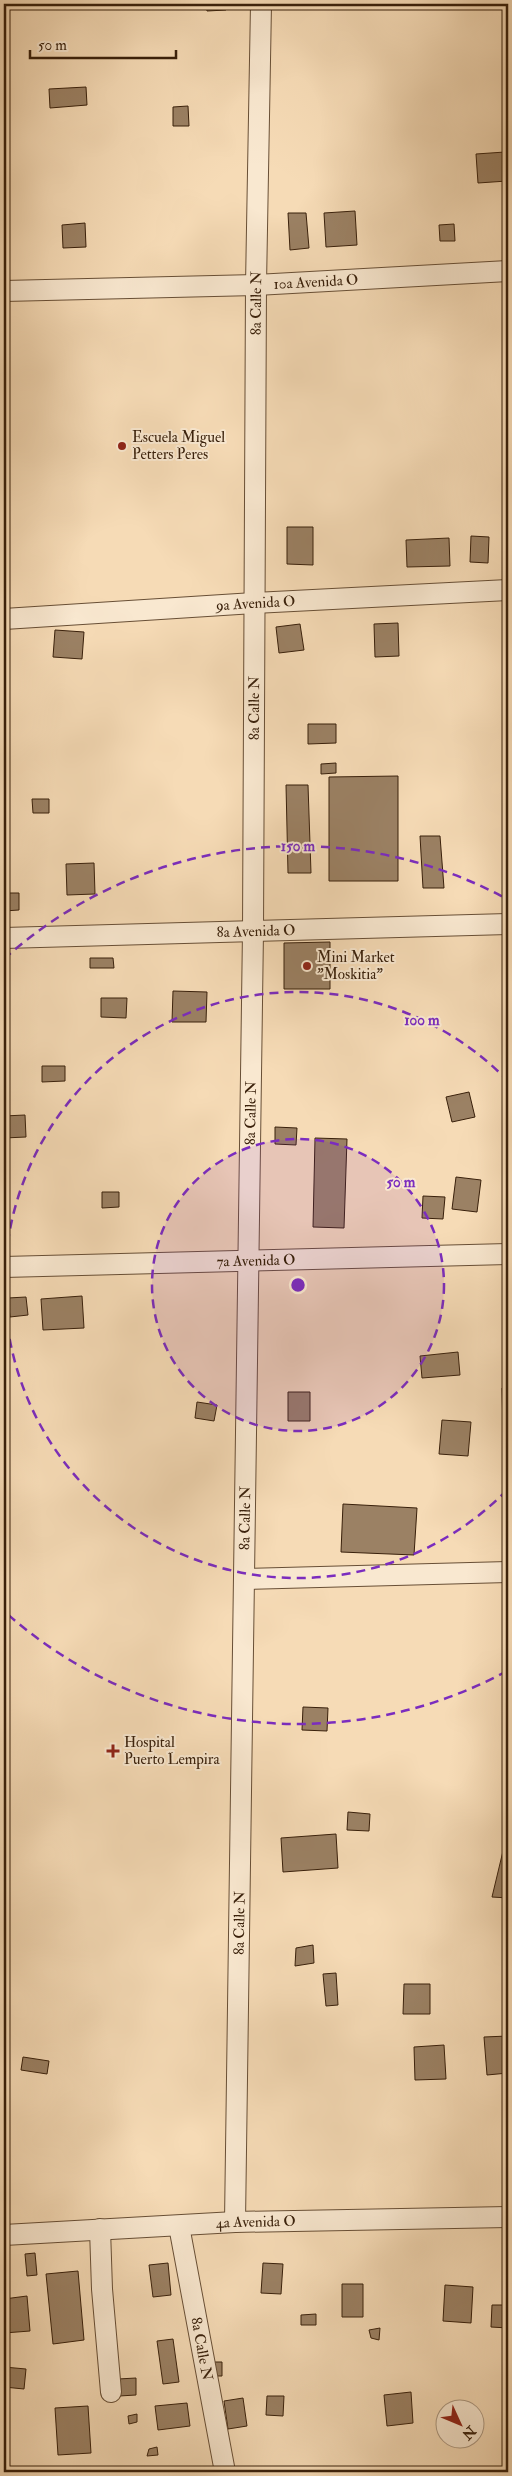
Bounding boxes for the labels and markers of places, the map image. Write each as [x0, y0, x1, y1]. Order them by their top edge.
place label: Escuela Miguel Petters Peres [132, 428, 225, 464]
marker: Escuela Miguel Petters Peres [116, 440, 128, 452]
place label: Mini Market "Moskitia" [317, 948, 395, 984]
marker: Mini Market "Moskitia" [301, 960, 313, 972]
centre of rings [289, 1276, 307, 1294]
place label: Hospital Puerto Lempira [124, 1733, 220, 1770]
marker: Hospital Puerto Lempira [106, 1744, 120, 1758]

